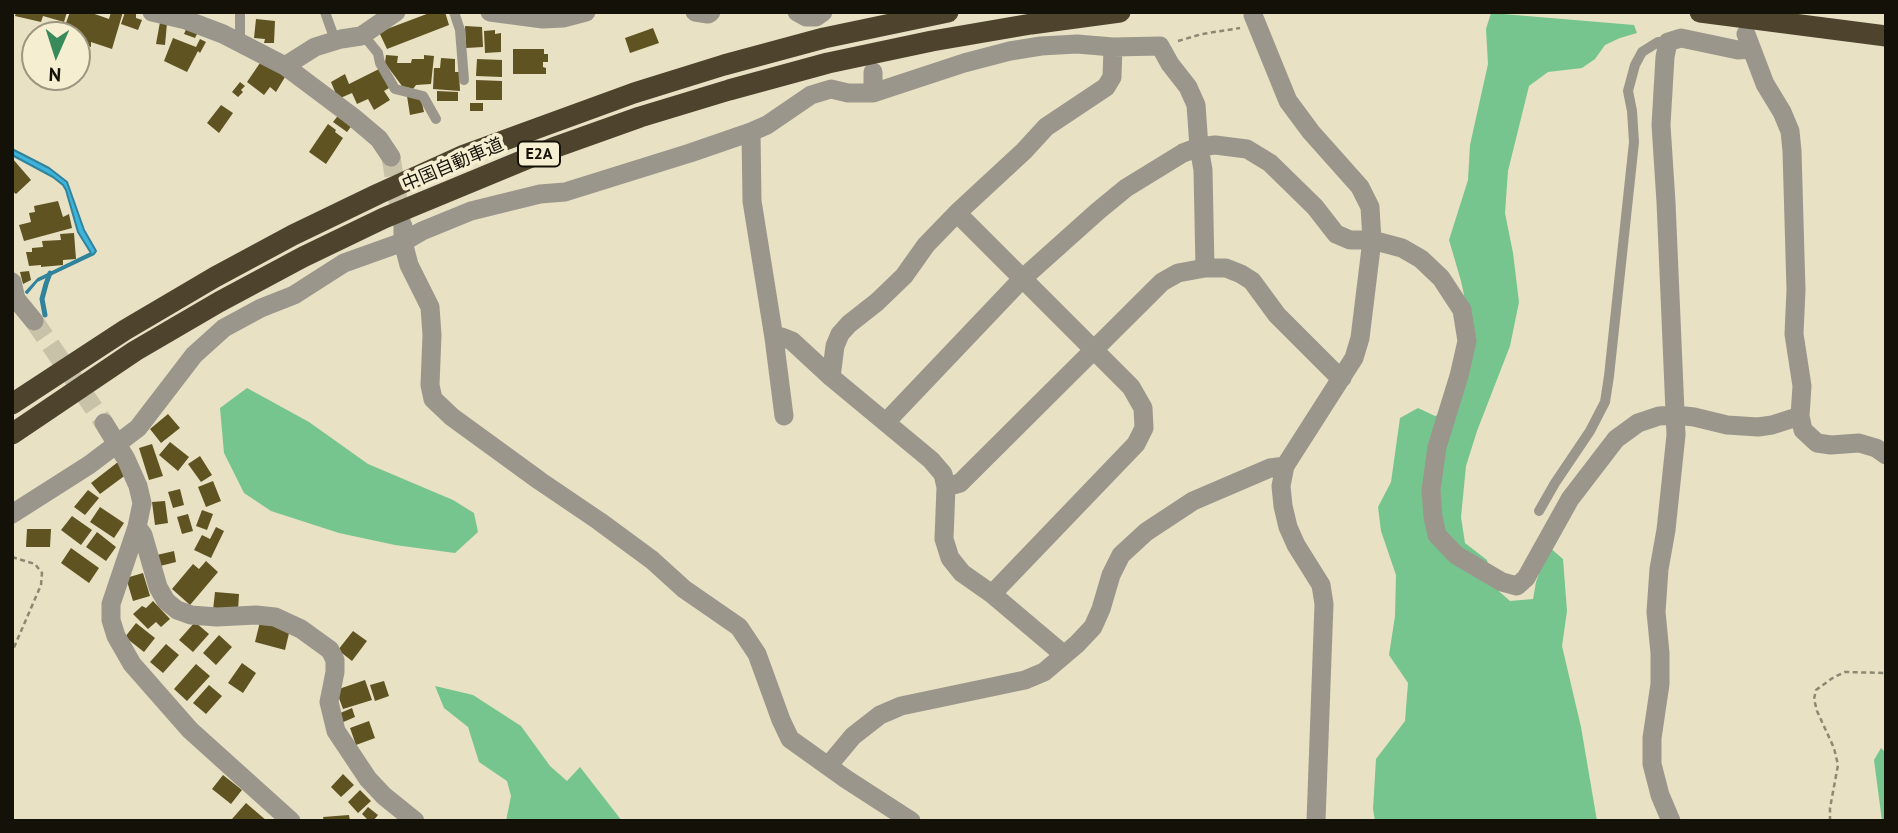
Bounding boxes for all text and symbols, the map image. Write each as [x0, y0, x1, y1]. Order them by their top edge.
north arrow [21, 21, 91, 91]
text: N [48, 63, 62, 87]
street label: 中国自動車道 [399, 134, 507, 196]
road number: E2A [518, 142, 560, 166]

